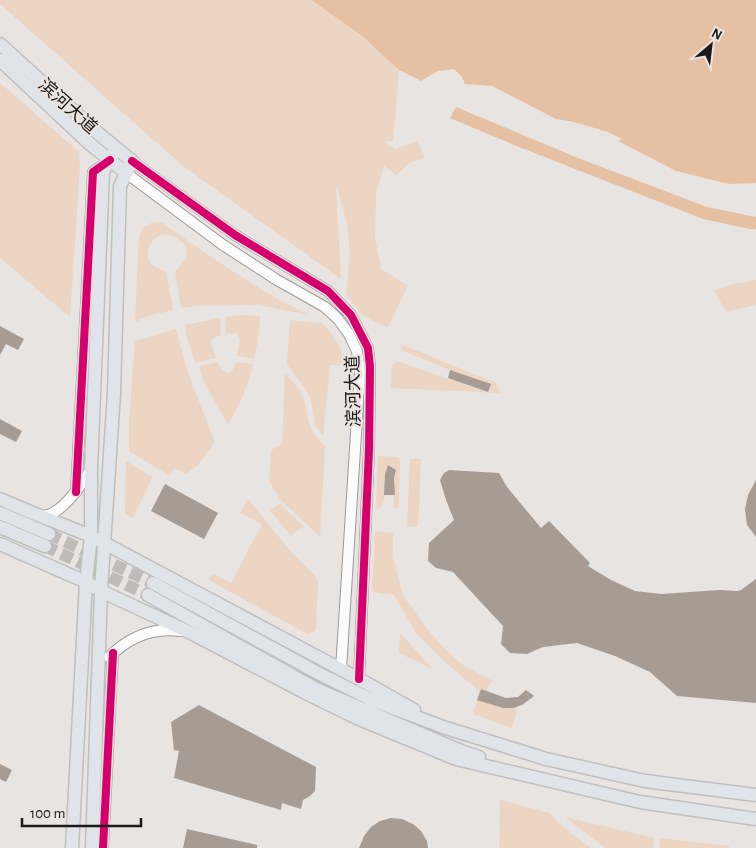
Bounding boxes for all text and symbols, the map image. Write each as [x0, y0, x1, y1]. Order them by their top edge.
north arrow [686, 20, 736, 70]
text: N [709, 26, 724, 43]
street label: 滨河大道 [35, 74, 101, 138]
street label: 滨河大道 [342, 355, 364, 427]
scale bar [22, 796, 141, 828]
text: 100 m [30, 806, 65, 821]

